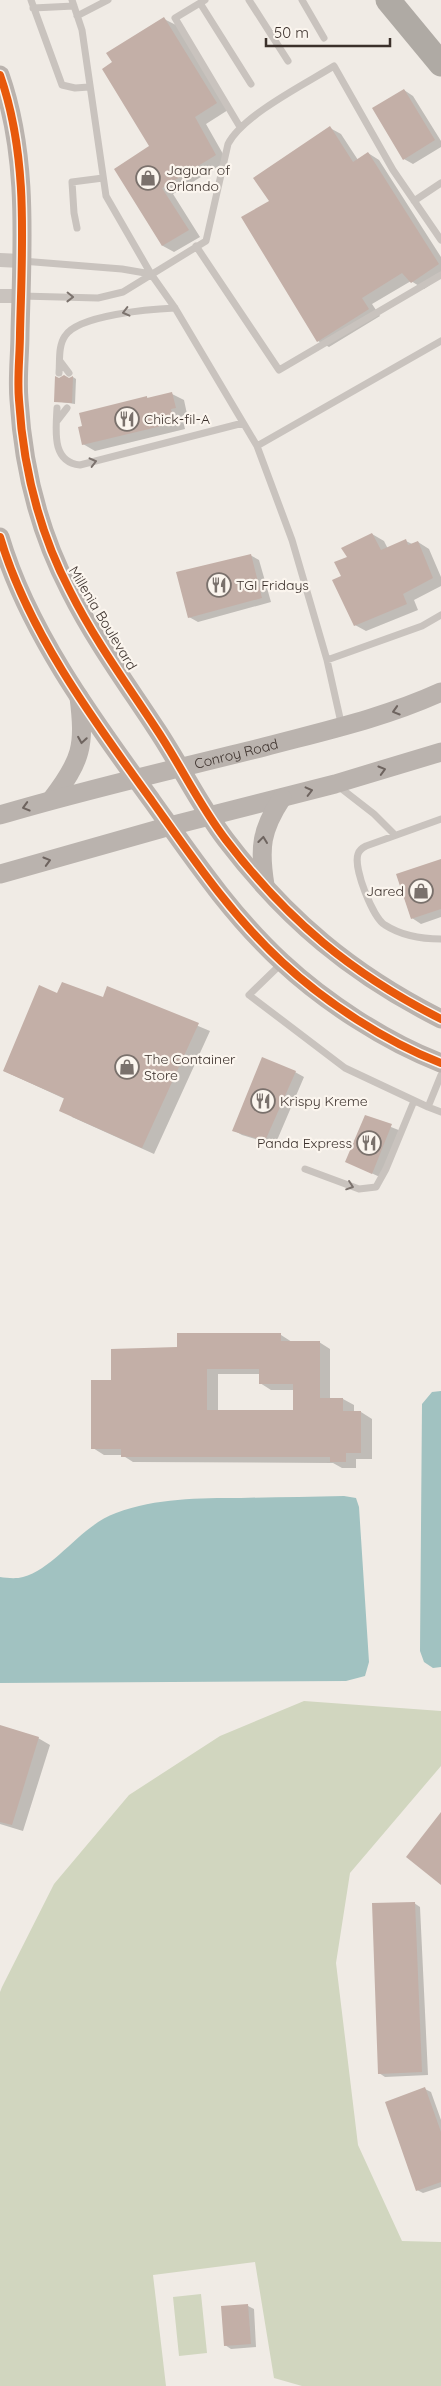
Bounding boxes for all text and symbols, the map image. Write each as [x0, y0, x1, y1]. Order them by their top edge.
scale bar [266, 15, 390, 47]
text: 50 m [274, 23, 309, 42]
place label: Jaguar of Orlando [166, 161, 230, 195]
shop icon: Jaguar of Orlando [135, 165, 161, 191]
one-way arrow [66, 292, 74, 302]
one-way arrow [123, 307, 131, 317]
restaurant icon: Chick-fil-A [114, 406, 140, 432]
place label: Chick-fil-A [144, 410, 210, 428]
one-way arrow [89, 457, 97, 467]
street label: Millenia Boulevard [65, 563, 141, 673]
restaurant icon: TGI Fridays [206, 572, 232, 598]
place label: TGI Fridays [236, 576, 309, 594]
one-way arrow [392, 705, 400, 715]
street label: Conroy Road [192, 735, 280, 773]
one-way arrow [77, 736, 87, 745]
one-way arrow [378, 766, 386, 776]
one-way arrow [304, 786, 313, 797]
one-way arrow [22, 802, 30, 812]
one-way arrow [257, 835, 268, 843]
one-way arrow [42, 856, 51, 866]
shop icon: Jared [408, 878, 434, 904]
place label: Jared [366, 882, 404, 900]
place label: The Container Store [144, 1050, 236, 1084]
shop icon: The Container Store [114, 1054, 140, 1080]
restaurant icon: Krispy Kreme [250, 1088, 276, 1114]
place label: Krispy Kreme [280, 1092, 368, 1110]
restaurant icon: Panda Express [356, 1130, 382, 1156]
place label: Panda Express [257, 1134, 352, 1152]
one-way arrow [346, 1181, 354, 1191]

